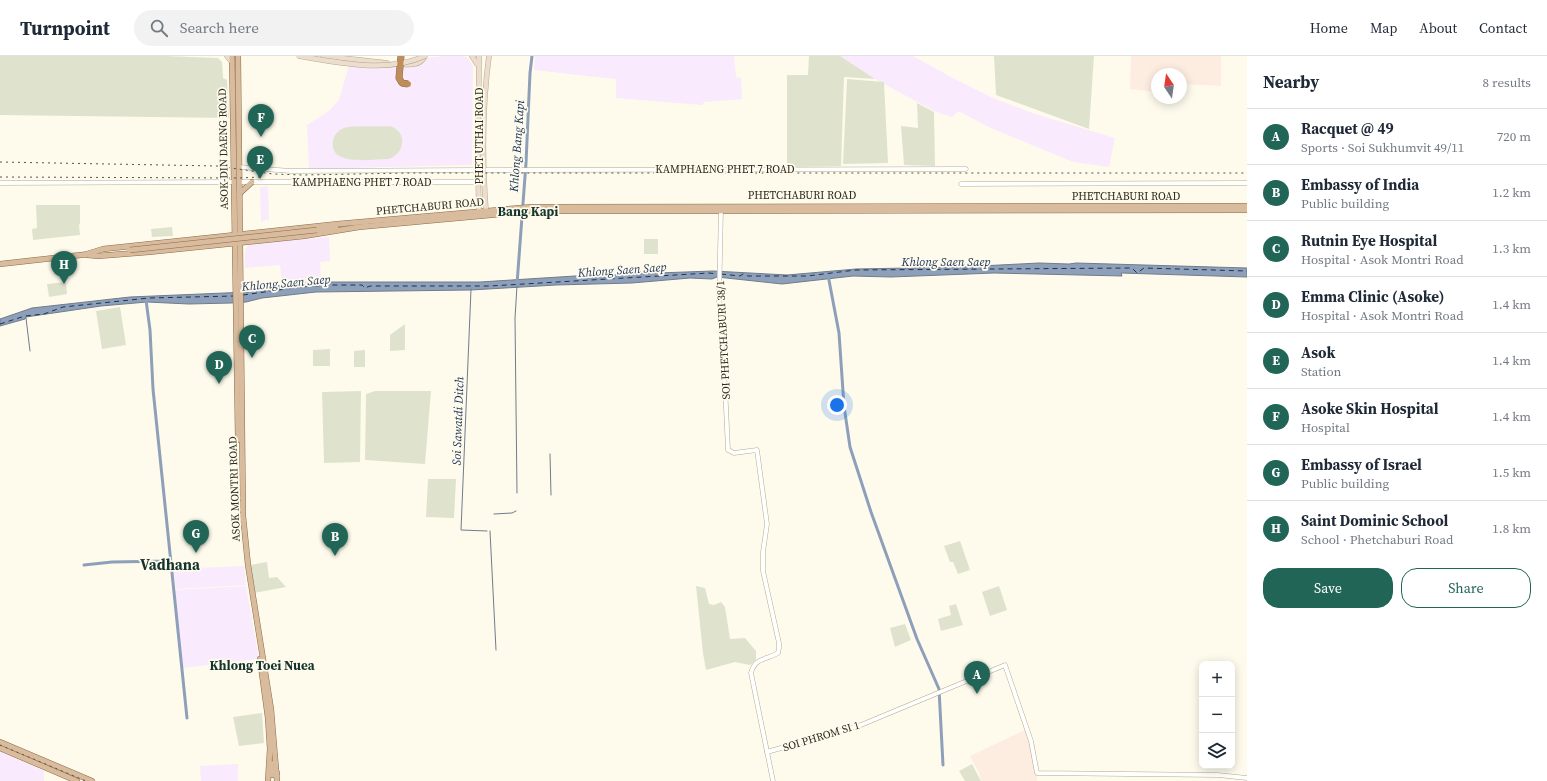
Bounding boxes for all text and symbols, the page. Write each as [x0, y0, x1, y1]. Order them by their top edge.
search box [134, 10, 414, 46]
text: Turnpoint [20, 15, 110, 41]
icon: search [148, 17, 170, 39]
text: Search here [180, 17, 259, 38]
text: Home [1310, 18, 1348, 38]
text: Map [1370, 18, 1397, 38]
text: About [1419, 18, 1457, 38]
text: Contact [1479, 18, 1527, 38]
north arrow [1151, 68, 1187, 104]
text: Nearby [1263, 70, 1319, 94]
text: 8 results [1483, 74, 1531, 91]
street label: PHET UTHAI ROAD [472, 87, 487, 185]
street label: ASOK-DIN DAENG ROAD [215, 88, 232, 210]
water label: Khlong Bang Kapi [506, 99, 528, 194]
pin: F [248, 104, 274, 137]
text: Racquet @ 49 [1301, 118, 1394, 139]
text: A [1272, 128, 1280, 145]
text: 720 m [1497, 128, 1531, 145]
text: Sports · Soi Sukhumvit 49/11 [1301, 139, 1464, 156]
pin: E [247, 146, 273, 179]
street label: KAMPHAENG PHET 7 ROAD [655, 162, 795, 177]
text: Embassy of India [1301, 174, 1419, 195]
street label: KAMPHAENG PHET 7 ROAD [292, 175, 432, 190]
text: B [1272, 184, 1280, 201]
text: 1.2 km [1492, 184, 1531, 201]
street label: PHETCHABURI ROAD [748, 188, 856, 203]
street label: PHETCHABURI ROAD [1072, 189, 1180, 204]
street label: PHETCHABURI ROAD [375, 194, 485, 219]
text: Public building [1301, 195, 1389, 212]
district label: Bang Kapi [498, 203, 558, 220]
text: Rutnin Eye Hospital [1301, 230, 1437, 251]
text: C [1272, 240, 1280, 257]
text: 1.3 km [1492, 240, 1531, 257]
pin: H [51, 251, 77, 284]
text: Hospital · Asok Montri Road [1301, 251, 1464, 268]
water label: Khlong Saen Saep [901, 254, 990, 270]
water label: Khlong Saen Saep [576, 259, 667, 281]
water label: Khlong Saen Saep [240, 271, 331, 295]
street label: SOI PHETCHABURI 38/1 [713, 280, 734, 400]
text: Emma Clinic (Asoke) [1301, 286, 1444, 307]
text: D [1271, 296, 1281, 313]
text: 1.4 km [1492, 296, 1531, 313]
text: Hospital · Asok Montri Road [1301, 307, 1464, 324]
pin: C [239, 325, 265, 358]
text: Asok [1301, 342, 1335, 363]
pin: D [206, 351, 232, 384]
text: E [1272, 352, 1280, 369]
text: 1.4 km [1492, 352, 1531, 369]
text: Station [1301, 363, 1341, 380]
water label: Soi Sawatdi Ditch [448, 376, 468, 466]
your location [827, 395, 847, 415]
text: Asoke Skin Hospital [1301, 398, 1439, 419]
text: F [1272, 408, 1280, 425]
text: 1.4 km [1492, 408, 1531, 425]
text: Hospital [1301, 419, 1350, 436]
street label: ASOK MONTRI ROAD [225, 436, 244, 542]
text: Embassy of Israel [1301, 454, 1422, 475]
text: G [1272, 464, 1280, 481]
text: 1.5 km [1492, 464, 1531, 481]
text: Public building [1301, 475, 1389, 492]
text: Saint Dominic School [1301, 510, 1448, 531]
pin: G [183, 520, 209, 553]
text: H [1271, 520, 1281, 537]
text: 1.8 km [1492, 520, 1531, 537]
pin: B [322, 523, 348, 556]
text: School · Phetchaburi Road [1301, 531, 1453, 548]
district label: Vadhana [140, 554, 201, 575]
button: Save [1263, 568, 1393, 608]
button: Share [1401, 568, 1531, 608]
district label: Khlong Toei Nuea [209, 657, 315, 674]
pin: A [964, 661, 990, 694]
map controls [1199, 661, 1235, 769]
button: + [1199, 661, 1235, 697]
button: − [1199, 697, 1235, 733]
street label: SOI PHROM SI 1 [781, 718, 861, 755]
button: layers [1199, 733, 1235, 769]

